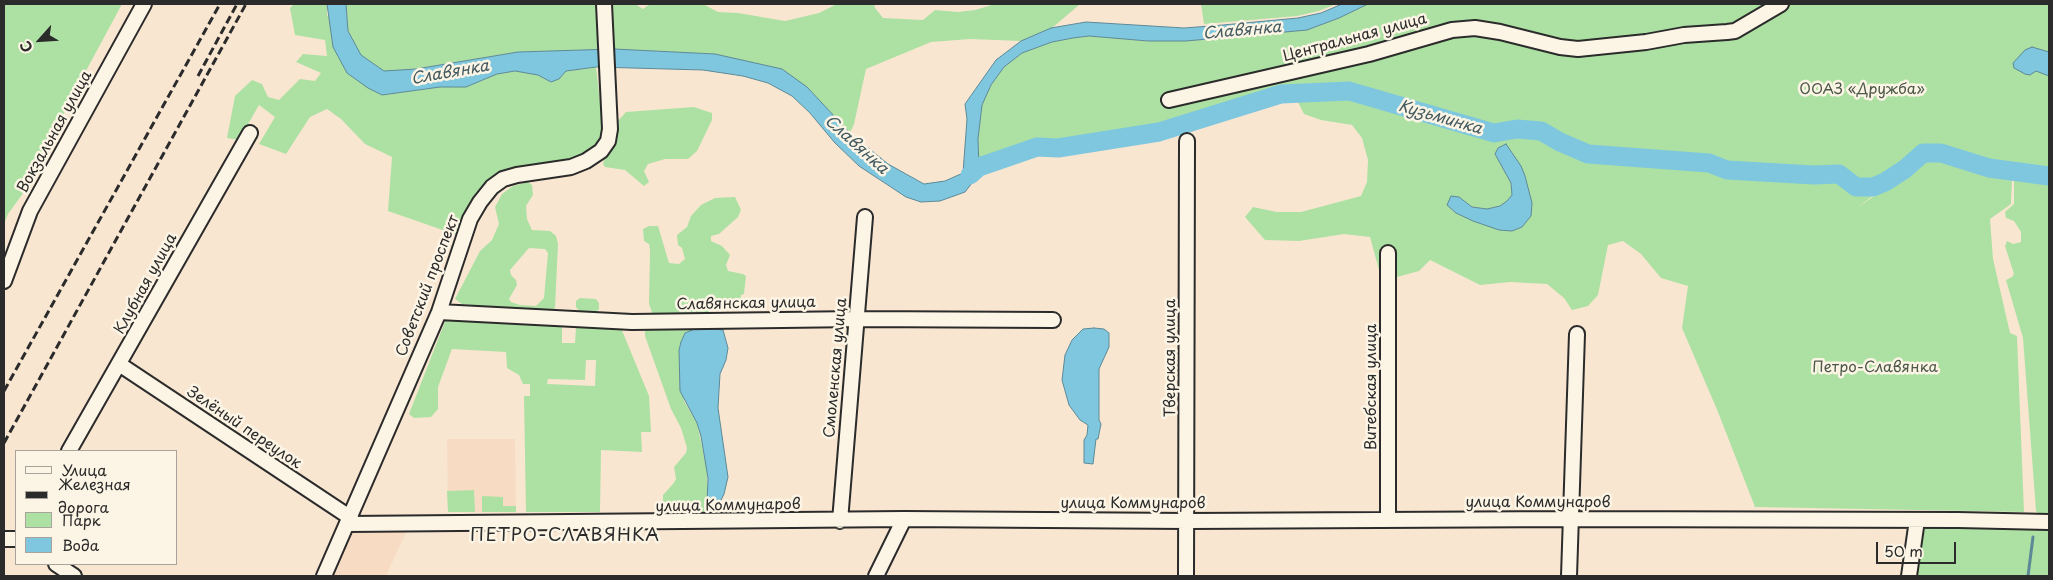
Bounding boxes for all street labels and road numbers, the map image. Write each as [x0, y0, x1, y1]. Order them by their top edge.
street label: Центральная улица [1281, 10, 1429, 66]
street label: Вокзальная улица [14, 68, 96, 196]
street label: Советский проспект [393, 213, 463, 359]
street label: Клубная улица [111, 231, 181, 337]
street label: Славянская улица [676, 294, 816, 314]
street label: Смоленская улица [821, 297, 851, 439]
street label: Тверская улица [1162, 299, 1180, 417]
street label: Витебская улица [1363, 324, 1381, 450]
street label: Зелёный переулок [183, 383, 305, 473]
street label: улица Коммунаров [1465, 494, 1611, 512]
street label: улица Коммунаров [1060, 495, 1206, 513]
street label: улица Коммунаров [655, 496, 801, 516]

